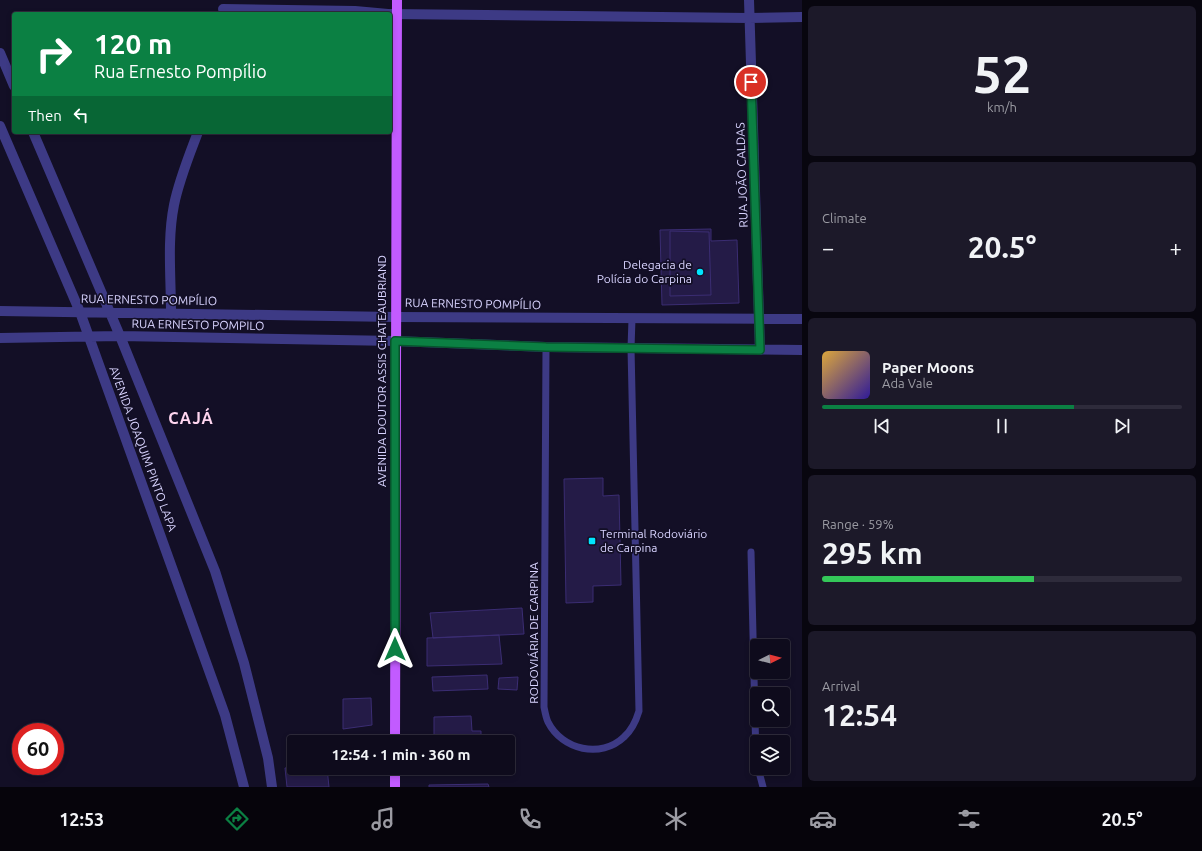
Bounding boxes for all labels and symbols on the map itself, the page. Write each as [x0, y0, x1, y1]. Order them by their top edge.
pin [734, 65, 768, 99]
street label: RUA JOÃO CALDAS [733, 122, 750, 228]
street label: AVENIDA DOUTOR ASSIS CHATEAUBRIAND [375, 255, 388, 487]
place label: Delegacia de Polícia do Carpina [597, 258, 692, 285]
marker: Delegacia de Polícia do Carpina [695, 267, 705, 277]
street label: RUA ERNESTO POMPÍLIO [81, 292, 217, 307]
street label: RUA ERNESTO POMPÍLIO [405, 296, 541, 311]
street label: RUA ERNESTO POMPILO [132, 317, 264, 332]
street label: AVENIDA JOAQUIM PINTO LAPA [107, 365, 180, 533]
district label: CAJÁ [168, 407, 214, 427]
place label: Terminal Rodoviário de Carpina [600, 527, 707, 554]
marker: Terminal Rodoviário de Carpina [587, 536, 597, 546]
street label: RODOVIÁRIA DE CARPINA [527, 562, 540, 704]
position arrow [374, 628, 416, 670]
north arrow [750, 639, 790, 679]
speed limit sign: 60 [12, 723, 64, 775]

